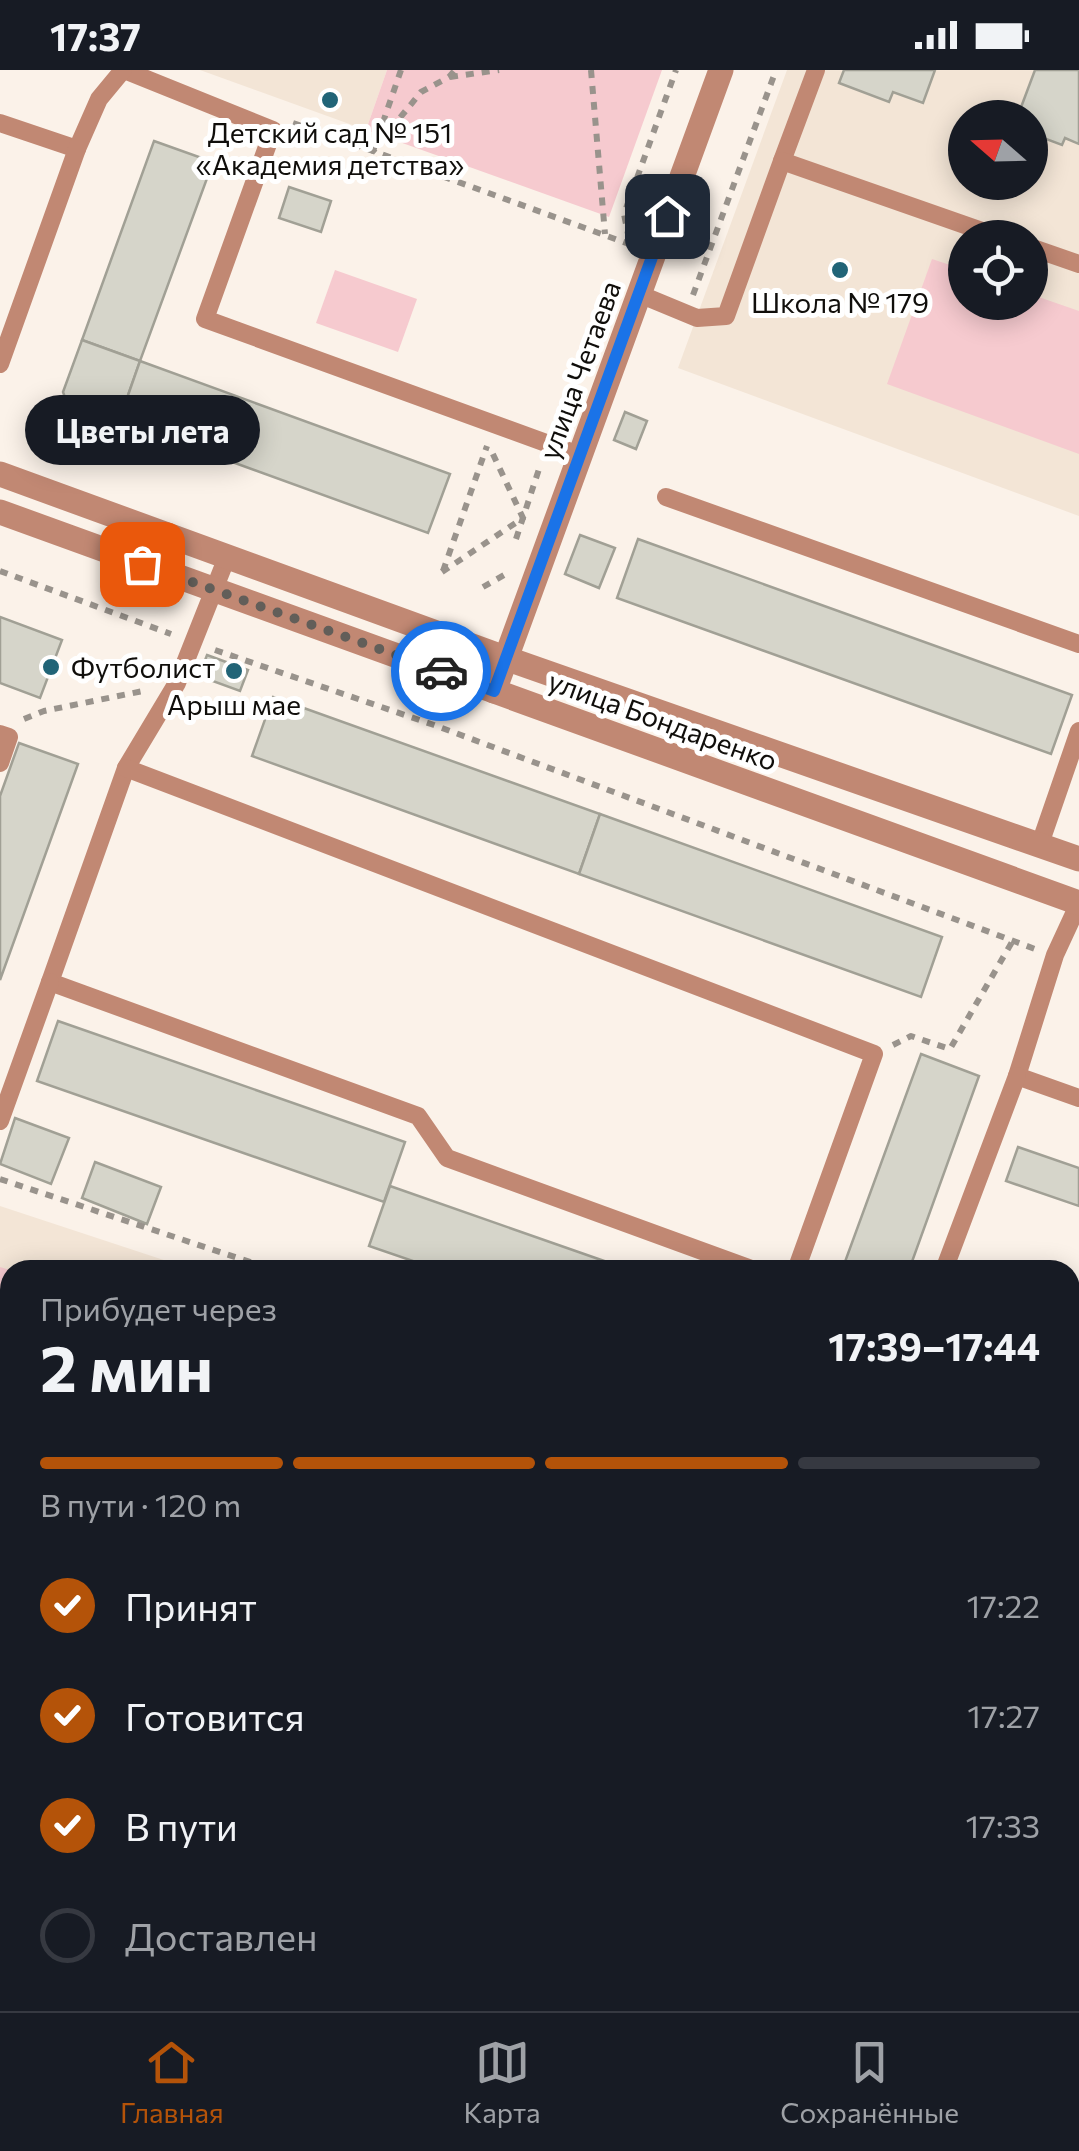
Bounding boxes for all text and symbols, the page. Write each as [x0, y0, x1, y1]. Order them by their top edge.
text: 17:37 [50, 12, 141, 59]
marker: Детский сад № 151 «Академия детства» [319, 89, 341, 111]
north arrow [948, 100, 1048, 200]
map controls [948, 100, 1048, 320]
place label: Детский сад № 151 «Академия детства» [196, 115, 464, 181]
pin [625, 174, 710, 259]
icon: home [640, 189, 695, 244]
button: locate [948, 220, 1048, 320]
marker: Школа № 179 [829, 259, 851, 281]
street label: улица Четаева [531, 276, 627, 464]
place label: Школа № 179 [751, 285, 929, 319]
callout: Цветы лета [24, 394, 260, 464]
text: Цветы лета [56, 410, 229, 450]
pin [100, 522, 185, 607]
icon: bag [115, 537, 170, 592]
courier [391, 621, 491, 721]
icon: car [414, 644, 469, 699]
place label: Футболист [71, 650, 215, 684]
marker: Футболист [40, 656, 62, 678]
marker: Арыш мае [223, 660, 245, 682]
street label: улица Бондаренко [544, 663, 782, 777]
place label: Арыш мае [167, 687, 301, 721]
text: Прибудет через [40, 1288, 277, 1328]
text: 17:39–17:44 [828, 1322, 1040, 1369]
text: 2 мин [40, 1326, 213, 1405]
text: В пути · 120 m [40, 1484, 241, 1524]
icon: check [40, 1578, 95, 1633]
text: Принят [125, 1582, 257, 1629]
text: 17:22 [966, 1585, 1040, 1625]
icon: check [40, 1688, 95, 1743]
text: Готовится [125, 1692, 305, 1739]
text: 17:27 [967, 1695, 1040, 1735]
icon: check [40, 1798, 95, 1853]
text: В пути [125, 1802, 238, 1849]
text: 17:33 [965, 1805, 1040, 1845]
text: Доставлен [125, 1912, 318, 1959]
tab: Главная [120, 2035, 224, 2129]
tab: Карта [463, 2035, 541, 2129]
tab: Сохранённые [780, 2035, 959, 2129]

